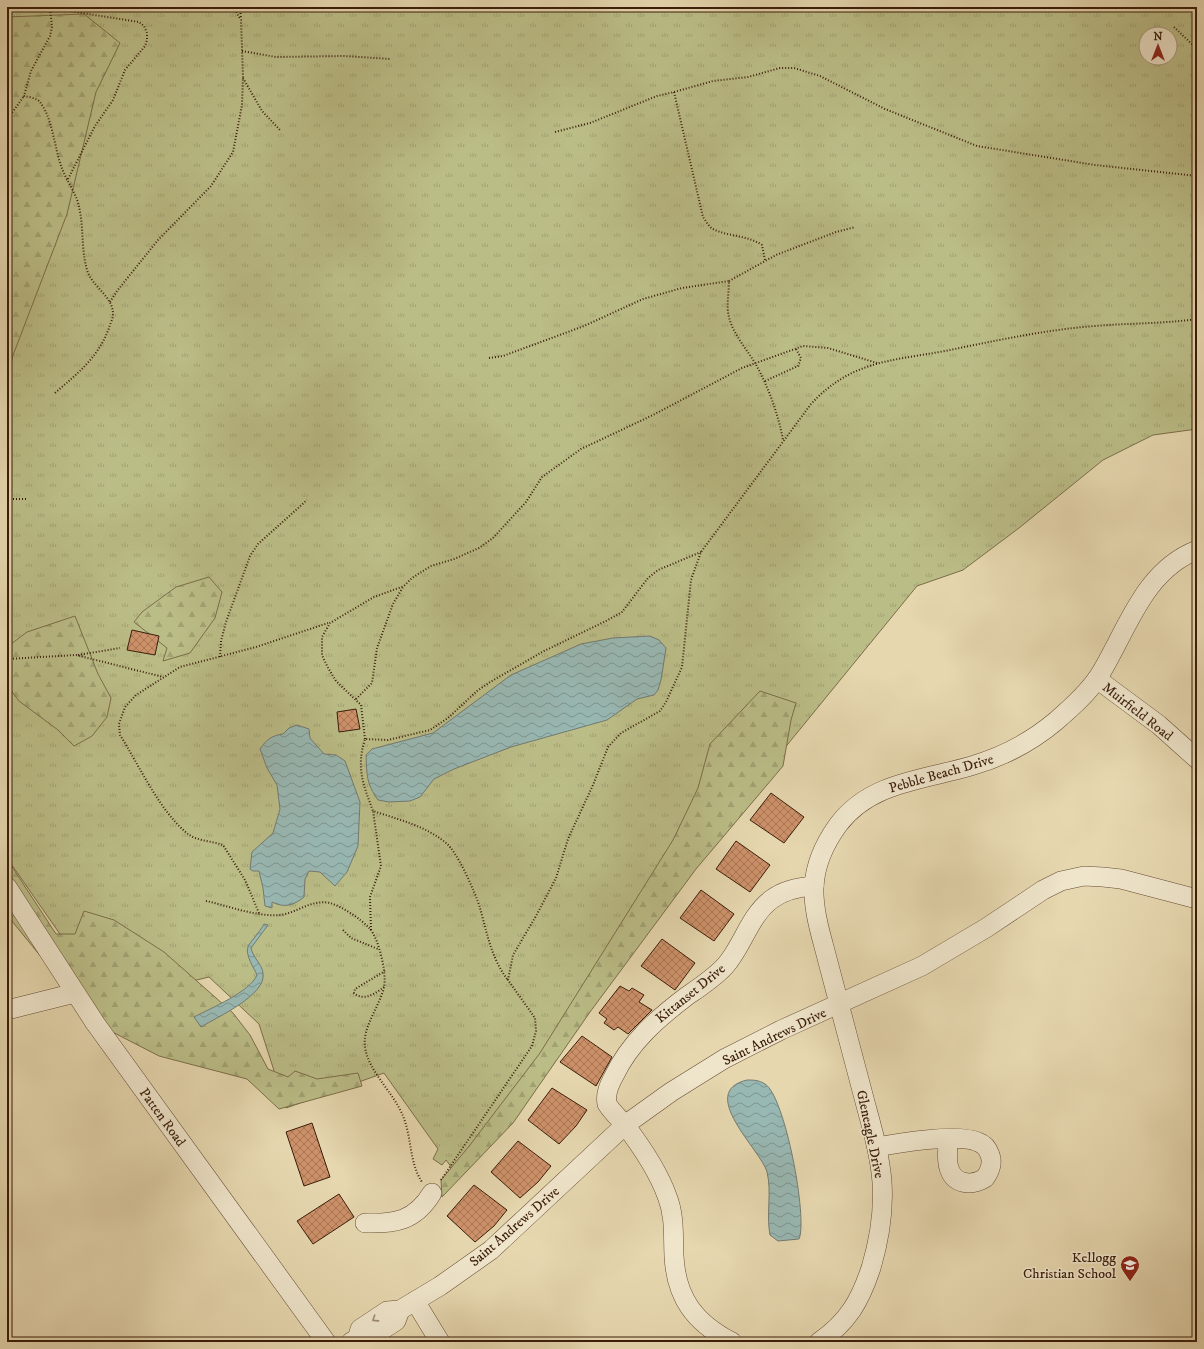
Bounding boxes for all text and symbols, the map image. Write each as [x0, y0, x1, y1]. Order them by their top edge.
north arrow [1138, 26, 1178, 66]
text: N [1153, 30, 1163, 44]
street label: Muirfield Road [1098, 679, 1176, 745]
street label: Pebble Beach Drive [887, 750, 996, 797]
street label: Kittanset Drive [652, 960, 729, 1027]
street label: Saint Andrews Drive [719, 1004, 830, 1070]
street label: Patten Road [135, 1085, 190, 1150]
street label: Gleneagle Drive [852, 1088, 888, 1180]
street label: Saint Andrews Drive [466, 1183, 564, 1271]
place label: Kellogg Christian School [1023, 1249, 1117, 1283]
school or university icon: Kellogg Christian School [1119, 1254, 1141, 1282]
one-way arrow [372, 1314, 379, 1322]

